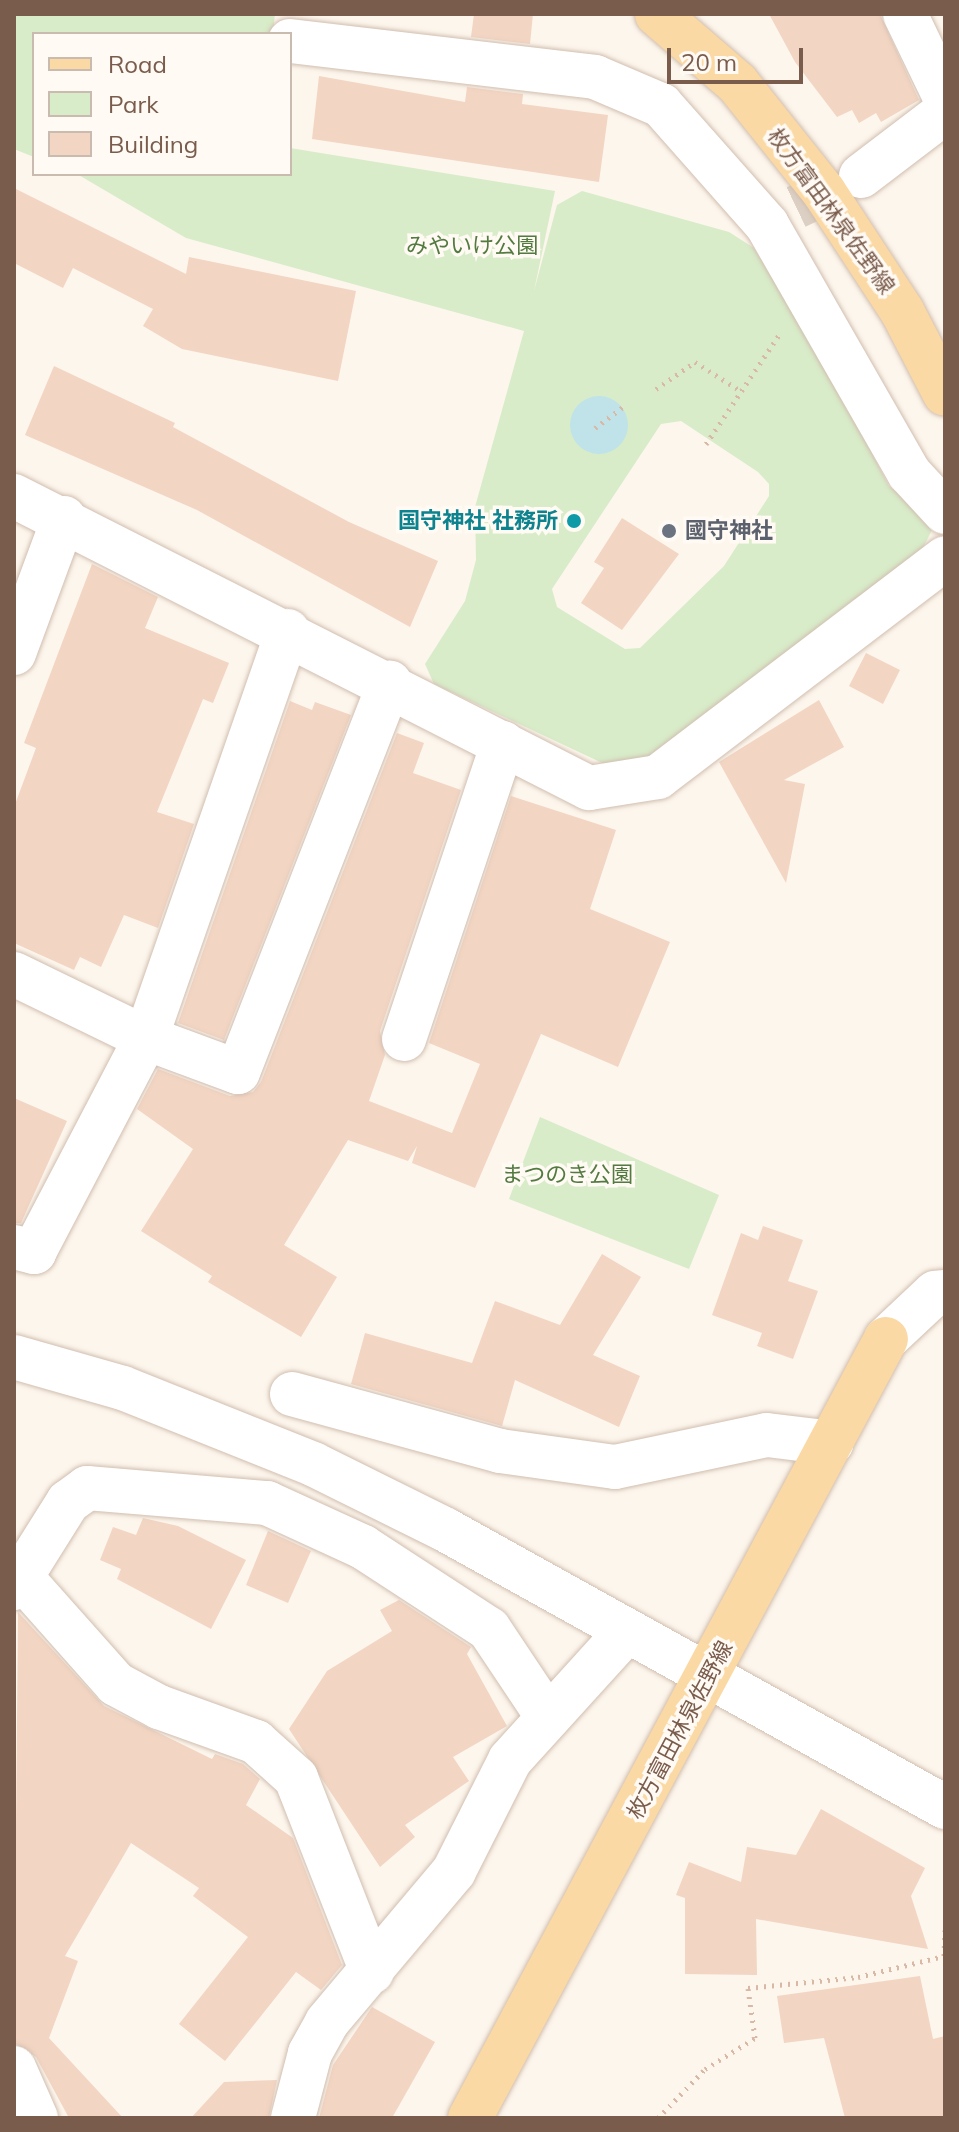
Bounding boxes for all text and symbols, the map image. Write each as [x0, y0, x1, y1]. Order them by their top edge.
legend [32, 32, 292, 176]
scale bar [671, 32, 807, 82]
text: 20 m [681, 47, 737, 77]
text: Road [108, 49, 167, 79]
text: Park [108, 89, 159, 119]
street label: 枚方富田林泉佐野線 [762, 123, 900, 299]
text: Building [108, 129, 198, 159]
park label: みやいけ公園 [406, 233, 538, 259]
place label: 国守神社 社務所 [398, 508, 558, 534]
marker: 国守神社 社務所 [565, 512, 583, 530]
place label: 國守神社 [685, 518, 773, 544]
marker: 國守神社 [660, 522, 678, 540]
park label: まつのき公園 [501, 1162, 633, 1188]
street label: 枚方富田林泉佐野線 [622, 1636, 738, 1824]

